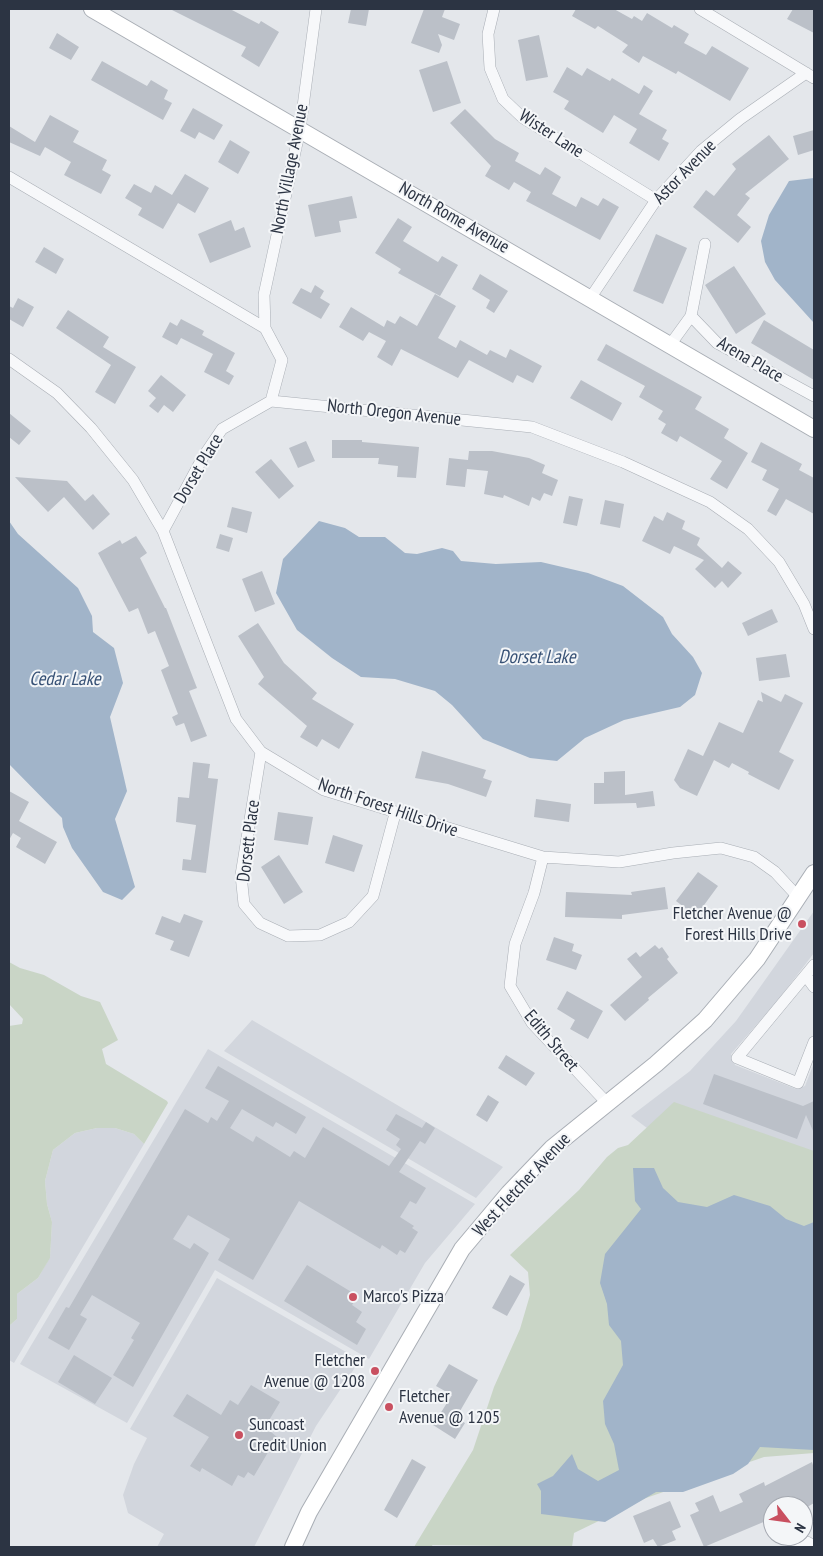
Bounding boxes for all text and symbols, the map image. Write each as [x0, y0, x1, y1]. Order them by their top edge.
street label: North Village Avenue [267, 102, 313, 236]
street label: Wister Lane [515, 105, 587, 163]
street label: Astor Avenue [649, 135, 721, 209]
street label: North Rome Avenue [395, 178, 513, 258]
street label: Arena Place [713, 332, 787, 388]
street label: North Oregon Avenue [326, 395, 462, 431]
street label: Dorset Place [170, 430, 228, 508]
water label: Dorset Lake [498, 647, 576, 669]
water label: Cedar Lake [29, 669, 101, 691]
street label: North Forest Hills Drive [315, 774, 461, 842]
street label: Dorsett Place [233, 799, 265, 883]
place label: Fletcher Avenue @ Forest Hills Drive [673, 903, 792, 946]
marker: Fletcher Avenue @ Forest Hills Drive [796, 918, 808, 930]
street label: Edith Street [519, 1006, 583, 1076]
street label: West Fletcher Avenue [469, 1129, 575, 1241]
place label: Marco's Pizza [363, 1286, 444, 1308]
marker: Marco's Pizza [347, 1291, 359, 1303]
place label: Fletcher Avenue @ 1208 [264, 1350, 365, 1392]
marker: Fletcher Avenue @ 1208 [369, 1365, 381, 1377]
place label: Fletcher Avenue @ 1205 [399, 1386, 500, 1428]
marker: Fletcher Avenue @ 1205 [383, 1401, 395, 1413]
place label: Suncoast Credit Union [249, 1414, 327, 1456]
marker: Suncoast Credit Union [233, 1429, 245, 1441]
north arrow [763, 1496, 813, 1546]
text: N [790, 1520, 810, 1536]

